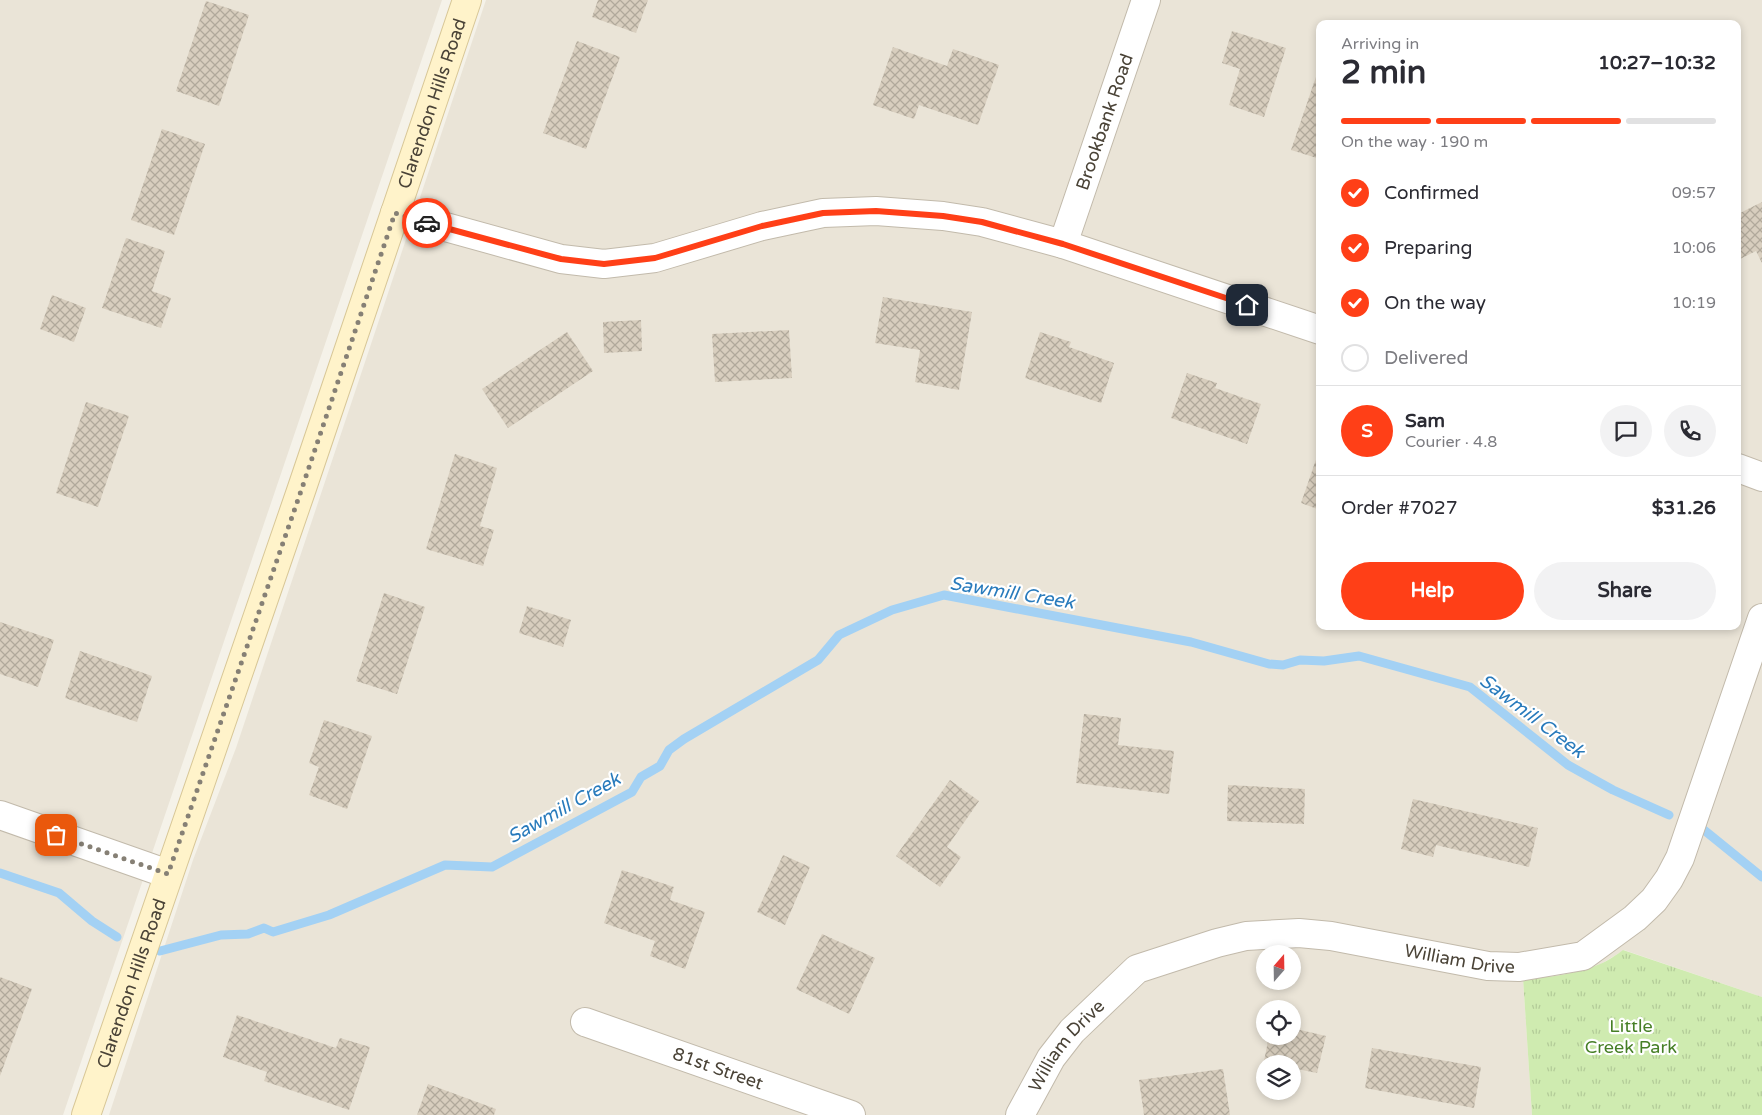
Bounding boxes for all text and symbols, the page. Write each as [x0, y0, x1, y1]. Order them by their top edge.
street label: Clarendon Hills Road [393, 16, 471, 192]
text: Arriving in [1341, 34, 1419, 54]
street label: Brookbank Road [1071, 51, 1138, 193]
text: 10:27–10:32 [1598, 52, 1716, 74]
text: 2 min [1341, 54, 1426, 92]
text: On the way · 190 m [1341, 132, 1488, 152]
icon: check [1341, 179, 1369, 207]
text: Confirmed [1384, 182, 1479, 204]
text: 09:57 [1672, 183, 1716, 203]
courier [402, 198, 452, 248]
icon: car [413, 209, 441, 237]
icon: check [1341, 234, 1369, 262]
text: Preparing [1384, 237, 1473, 259]
text: 10:06 [1672, 238, 1716, 258]
pin [1226, 284, 1268, 326]
icon: check [1341, 289, 1369, 317]
icon: home [1233, 291, 1261, 319]
text: On the way [1384, 292, 1486, 314]
text: 10:19 [1672, 293, 1716, 313]
text: Delivered [1384, 347, 1469, 369]
button: chat [1600, 405, 1652, 457]
button: phone [1664, 405, 1716, 457]
text: Sam [1405, 410, 1445, 432]
text: S [1361, 420, 1373, 442]
text: Courier · 4.8 [1405, 432, 1497, 452]
text: Order #7027 [1341, 497, 1458, 519]
text: $31.26 [1652, 497, 1716, 519]
button: Help [1341, 562, 1524, 620]
button: Share [1534, 562, 1716, 620]
water label: Sawmill Creek [948, 572, 1077, 614]
water label: Sawmill Creek [1475, 669, 1590, 764]
water label: Sawmill Creek [504, 767, 626, 848]
pin [35, 814, 77, 856]
icon: bag [42, 821, 70, 849]
street label: Clarendon Hills Road [92, 896, 171, 1071]
street label: William Drive [1403, 939, 1515, 978]
north arrow [1256, 945, 1301, 990]
map controls [1256, 945, 1301, 1100]
street label: William Drive [1024, 995, 1109, 1096]
button: locate [1256, 1000, 1301, 1045]
park label: Little Creek Park [1585, 1015, 1677, 1058]
street label: 81st Street [670, 1043, 766, 1095]
button: layers [1256, 1055, 1301, 1100]

